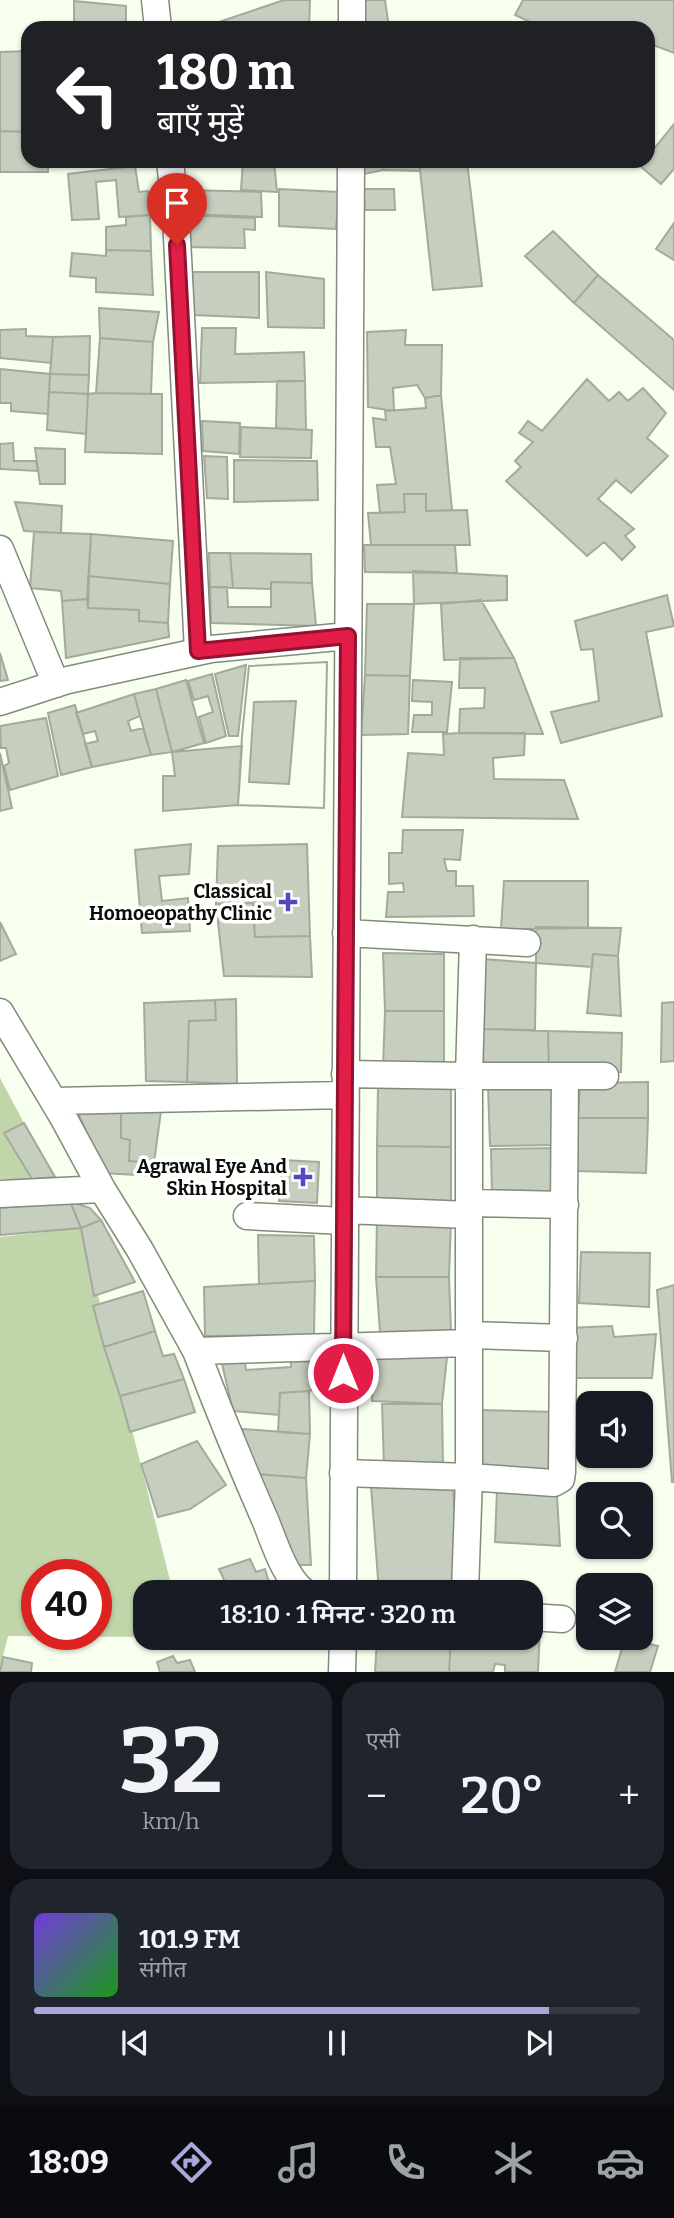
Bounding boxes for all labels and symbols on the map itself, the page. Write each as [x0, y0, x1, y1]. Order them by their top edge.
pin [147, 173, 207, 245]
place label: Classical Homoeopathy Clinic [89, 880, 272, 925]
marker: Classical Homoeopathy Clinic [278, 892, 298, 912]
place label: Agrawal Eye And Skin Hospital [137, 1155, 288, 1200]
marker: Agrawal Eye And Skin Hospital [293, 1167, 313, 1187]
position arrow [306, 1336, 380, 1410]
speed limit sign: 40 [21, 1559, 112, 1650]

